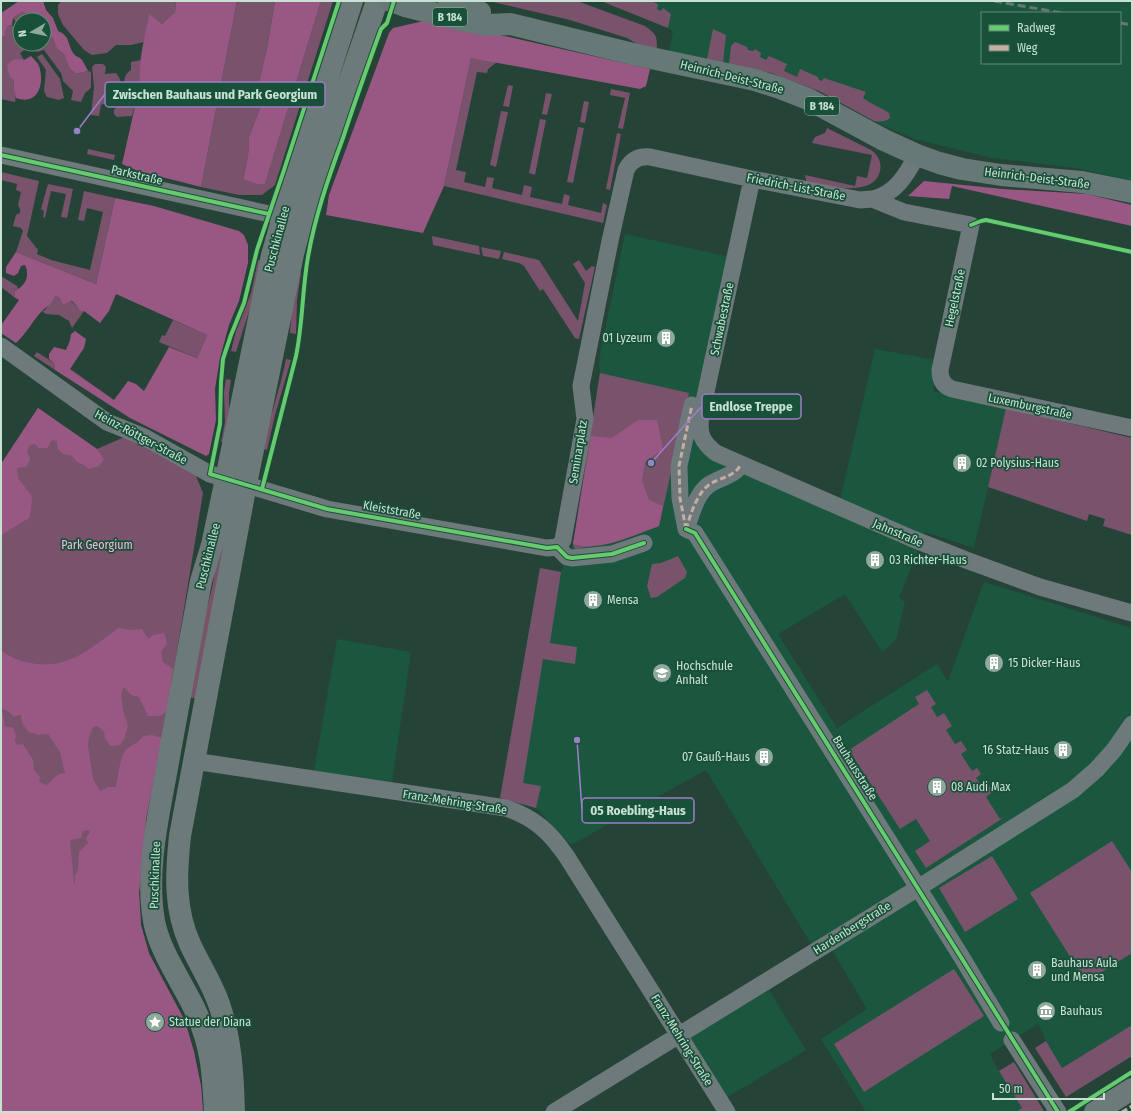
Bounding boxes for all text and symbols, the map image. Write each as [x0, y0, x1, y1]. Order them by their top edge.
road number: B 184 [433, 8, 467, 26]
north arrow [12, 12, 52, 52]
legend [981, 12, 1121, 64]
text: Radweg [1017, 21, 1056, 35]
text: N [16, 29, 30, 38]
text: Weg [1017, 41, 1038, 55]
street label: Heinrich-Deist-Straße [679, 57, 785, 97]
callout: Zwischen Bauhaus und Park Georgium [105, 82, 325, 107]
text: Zwischen Bauhaus und Park Georgium [113, 87, 317, 102]
road number: B 184 [805, 97, 839, 115]
street label: Parkstraße [110, 162, 164, 188]
street label: Heinrich-Deist-Straße [984, 165, 1091, 191]
street label: Friedrich-List-Straße [745, 171, 847, 203]
street label: Puschkinallee [261, 204, 293, 274]
street label: Hegelstraße [942, 268, 968, 328]
street label: Schwabestraße [707, 281, 737, 357]
building icon: 01 Lyzeum [655, 327, 677, 349]
place label: 01 Lyzeum [603, 331, 652, 345]
street label: Luxemburgstraße [987, 390, 1073, 422]
callout: Endlose Treppe [702, 394, 801, 419]
text: Endlose Treppe [709, 399, 793, 414]
street label: Heinz-Röttger-Straße [92, 407, 190, 467]
street label: Seminarplatz [566, 419, 590, 485]
building icon: 02 Polysius-Haus [951, 452, 973, 474]
place label: 02 Polysius-Haus [976, 456, 1059, 470]
street label: Kleiststraße [362, 498, 422, 522]
street label: Jahnstraße [871, 516, 925, 550]
street label: Puschkinallee [193, 521, 223, 591]
park label: Park Georgium [61, 538, 133, 552]
building icon: 03 Richter-Haus [864, 549, 886, 571]
place label: 03 Richter-Haus [889, 553, 967, 567]
building icon: Mensa [582, 589, 604, 611]
place label: Mensa [607, 593, 639, 607]
building icon: 15 Dicker-Haus [983, 652, 1005, 674]
place label: 15 Dicker-Haus [1008, 656, 1080, 670]
place label: Hochschule Anhalt [676, 659, 733, 687]
school or university icon: Hochschule Anhalt [651, 662, 673, 684]
street label: Bauhausstraße [830, 733, 880, 803]
building icon: 16 Statz-Haus [1052, 739, 1074, 761]
place label: 16 Statz-Haus [983, 743, 1049, 757]
building icon: 07 Gauß-Haus [753, 746, 775, 768]
place label: 07 Gauß-Haus [682, 750, 750, 764]
building icon: 08 Audi Max [926, 776, 948, 798]
place label: 08 Audi Max [951, 780, 1011, 794]
street label: Franz-Mehring-Straße [402, 787, 508, 817]
callout: 05 Roebling-Haus [582, 798, 694, 823]
text: 05 Roebling-Haus [590, 803, 686, 818]
street label: Puschkinallee [147, 841, 163, 909]
street label: Hardenbergstraße [811, 899, 893, 957]
place label: Bauhaus Aula und Mensa [1051, 956, 1118, 984]
building icon: Bauhaus Aula und Mensa [1026, 959, 1048, 981]
street label: Franz-Mehring-Straße [648, 992, 716, 1088]
museum icon: Bauhaus [1035, 1000, 1057, 1022]
place label: Bauhaus [1060, 1004, 1102, 1018]
place icon: Statue der Diana [144, 1011, 166, 1033]
place label: Statue der Diana [169, 1015, 251, 1029]
scale bar [993, 1075, 1104, 1101]
text: 50 m [999, 1082, 1023, 1096]

